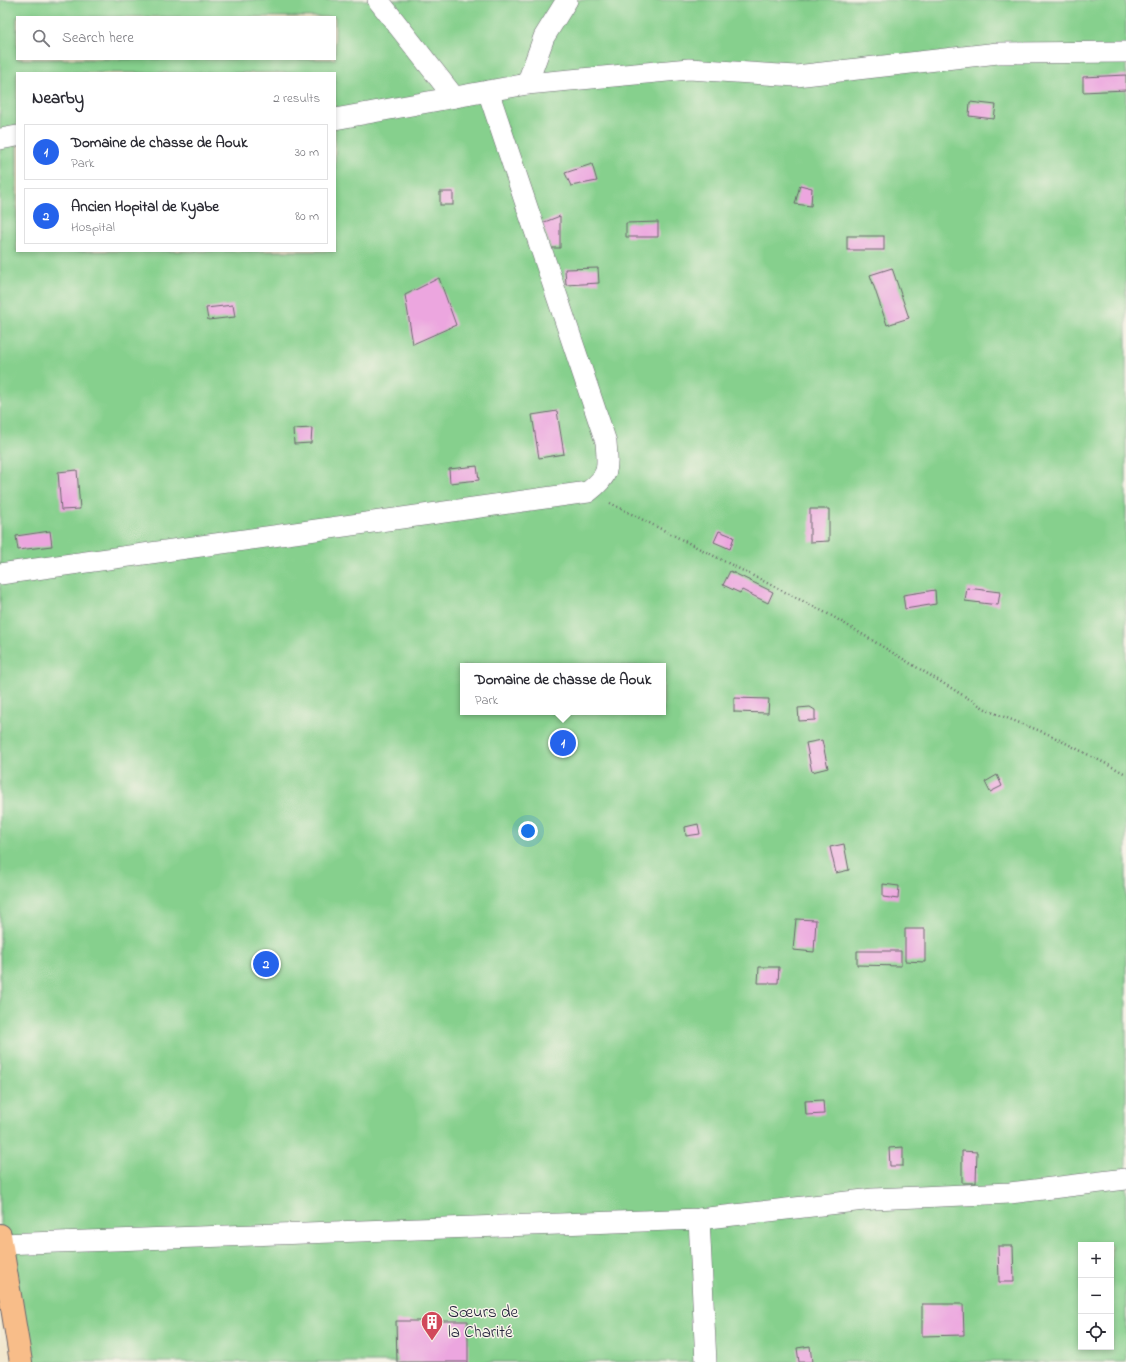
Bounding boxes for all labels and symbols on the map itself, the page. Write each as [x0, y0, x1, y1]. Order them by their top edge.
pin: 1 [550, 728, 576, 758]
your location [518, 821, 538, 841]
pin: 2 [253, 949, 279, 979]
place label: Sœurs de la Charité [448, 1300, 518, 1345]
building icon: Sœurs de la Charité [419, 1309, 445, 1342]

